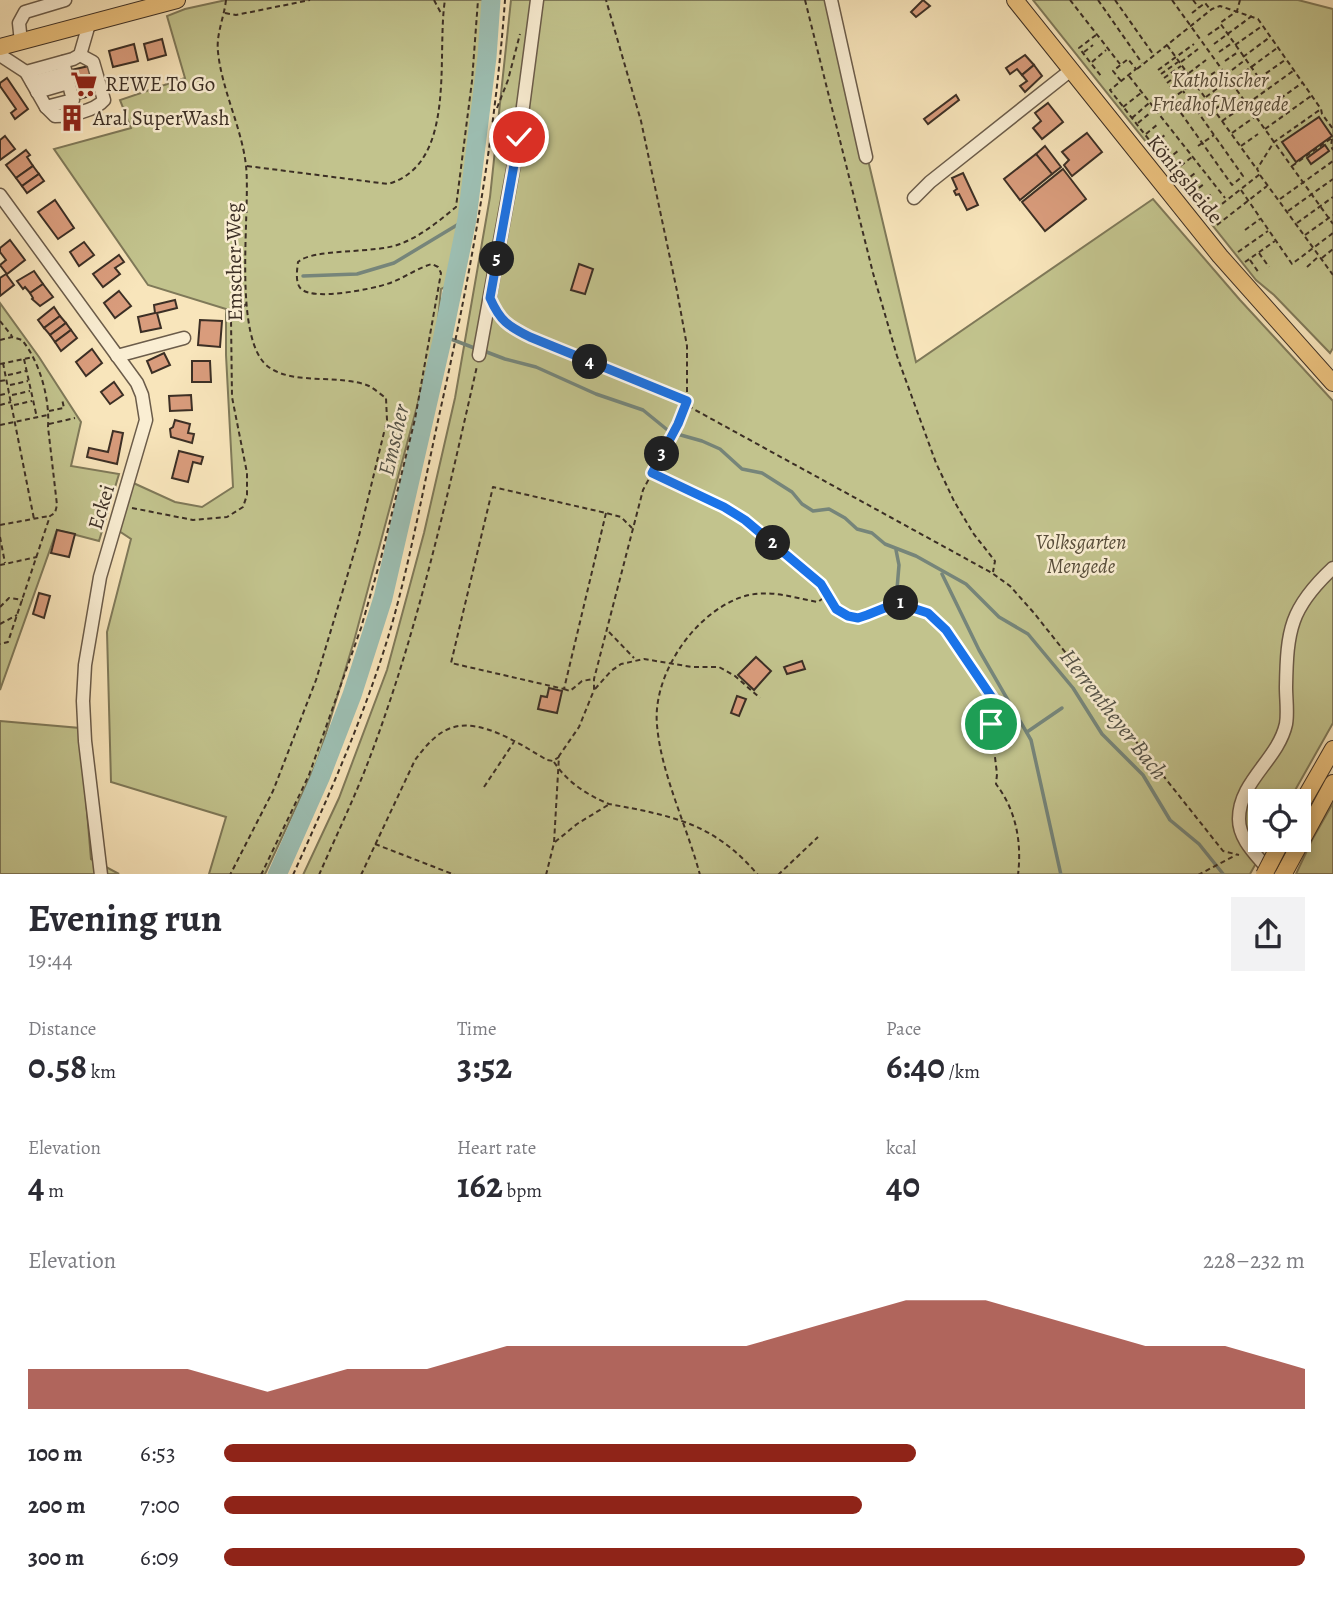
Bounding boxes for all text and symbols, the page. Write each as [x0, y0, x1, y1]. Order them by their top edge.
park label: Katholischer Friedhof Mengede [1152, 66, 1289, 118]
supermarket icon: REWE To Go [69, 69, 99, 99]
place label: REWE To Go [105, 70, 215, 98]
building icon: Aral SuperWash [57, 103, 87, 133]
place label: Aral SuperWash [92, 104, 230, 132]
pin [489, 107, 549, 167]
icon: check [500, 118, 538, 156]
street label: Königsheide [1141, 129, 1229, 229]
street label: Emscher-Weg [219, 202, 249, 322]
pin: 5 [480, 242, 514, 276]
text: 5 [492, 245, 501, 271]
pin: 4 [572, 344, 608, 380]
text: 4 [585, 348, 594, 374]
water label: Emscher [370, 400, 417, 479]
pin: 3 [644, 436, 680, 472]
text: 3 [657, 440, 666, 466]
street label: Eckei [81, 481, 121, 533]
pin: 2 [756, 526, 790, 560]
park label: Volksgarten Mengede [1036, 528, 1126, 580]
text: 2 [768, 529, 777, 555]
pin: 1 [884, 586, 918, 620]
text: 1 [897, 589, 904, 615]
water label: Herrentheyer Bach [1053, 642, 1175, 786]
pin [961, 694, 1021, 754]
icon: arrive [972, 705, 1010, 743]
map controls [1248, 789, 1311, 852]
button: locate [1248, 789, 1311, 852]
text: Evening run [28, 892, 222, 944]
button: share [1231, 897, 1305, 971]
text: 19:44 [28, 944, 73, 975]
text: Distance [28, 1016, 96, 1042]
text: Time [457, 1016, 496, 1042]
text: Pace [886, 1016, 921, 1042]
text: 0.58 [28, 1042, 87, 1090]
text: 3:52 [457, 1042, 512, 1090]
text: 6:40 [886, 1042, 945, 1090]
text: km [87, 1059, 116, 1085]
text: /km [945, 1059, 980, 1085]
text: Elevation [28, 1135, 101, 1161]
text: Heart rate [457, 1135, 536, 1161]
text: kcal [886, 1135, 916, 1161]
text: 4 [28, 1161, 44, 1209]
text: 162 [457, 1161, 503, 1209]
text: 40 [886, 1161, 920, 1209]
text: m [44, 1178, 64, 1204]
text: bpm [503, 1178, 542, 1204]
text: Elevation [28, 1245, 116, 1276]
text: 228–232 m [1203, 1245, 1305, 1276]
text: 100 m [28, 1438, 83, 1469]
text: 6:53 [140, 1438, 176, 1469]
text: 200 m [28, 1490, 86, 1521]
text: 7:00 [140, 1490, 180, 1521]
text: 300 m [28, 1542, 84, 1573]
text: 6:09 [140, 1542, 179, 1573]

